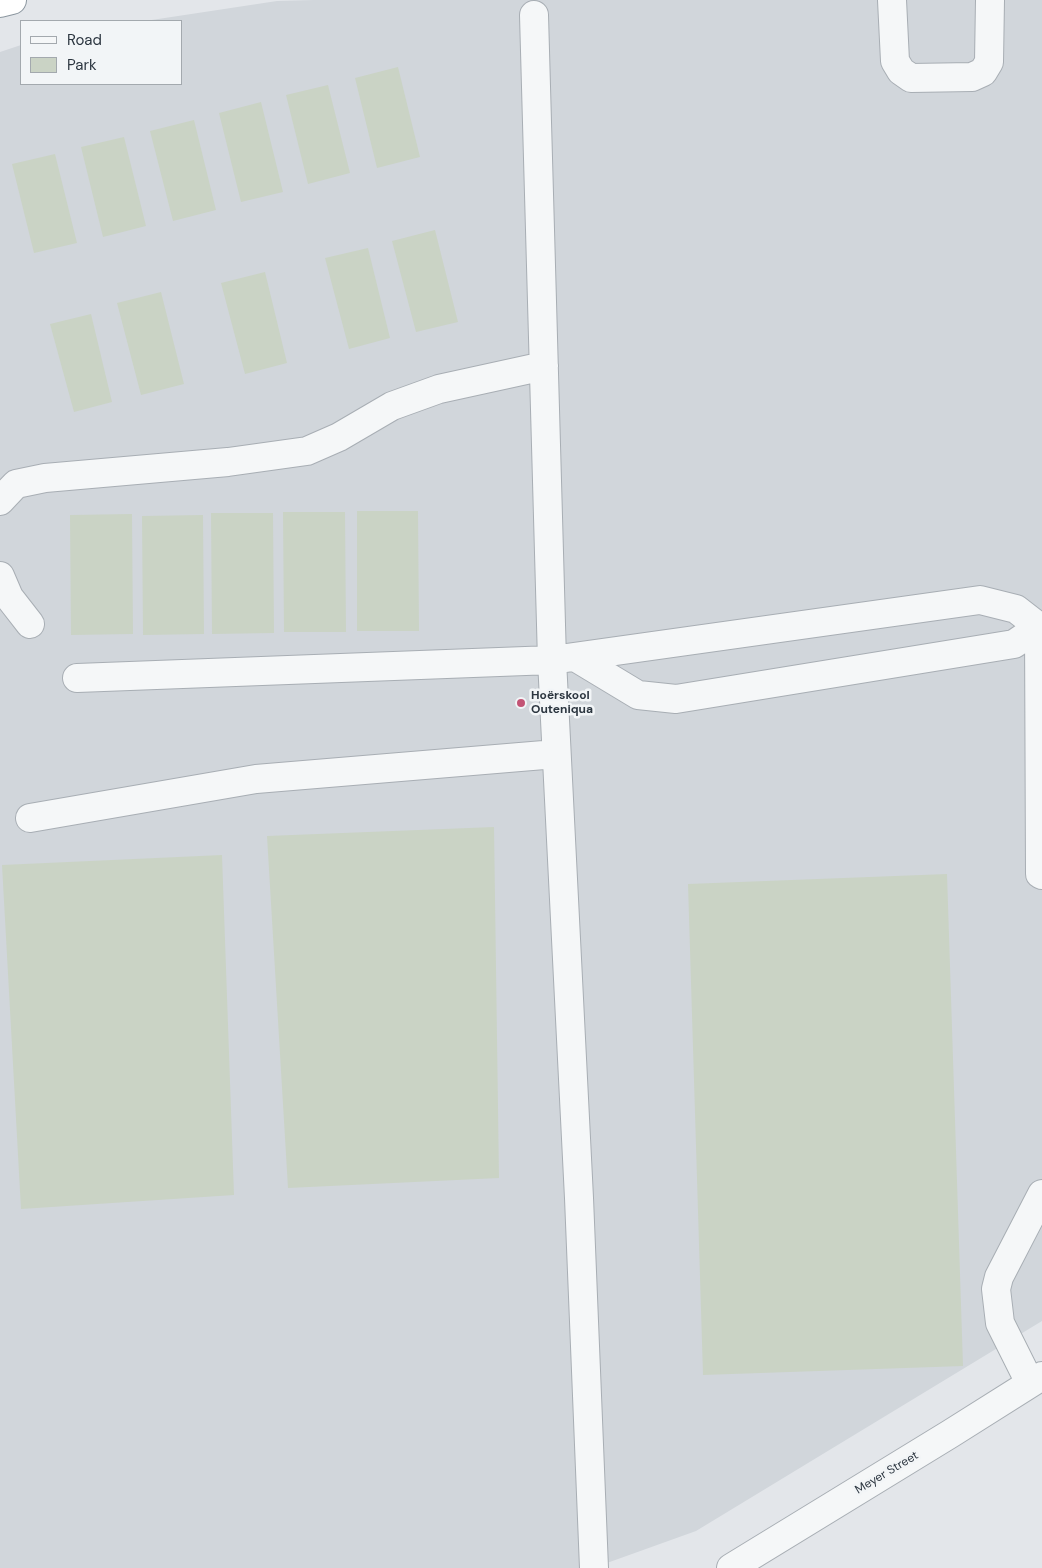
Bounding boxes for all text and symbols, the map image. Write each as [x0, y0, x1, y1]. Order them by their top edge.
legend [20, 20, 182, 85]
text: Road [67, 30, 102, 50]
text: Park [67, 55, 97, 75]
place label: Hoërskool Outeniqua [531, 689, 593, 717]
marker: Hoërskool Outeniqua [515, 697, 527, 709]
street label: Meyer Street [853, 1448, 921, 1498]

